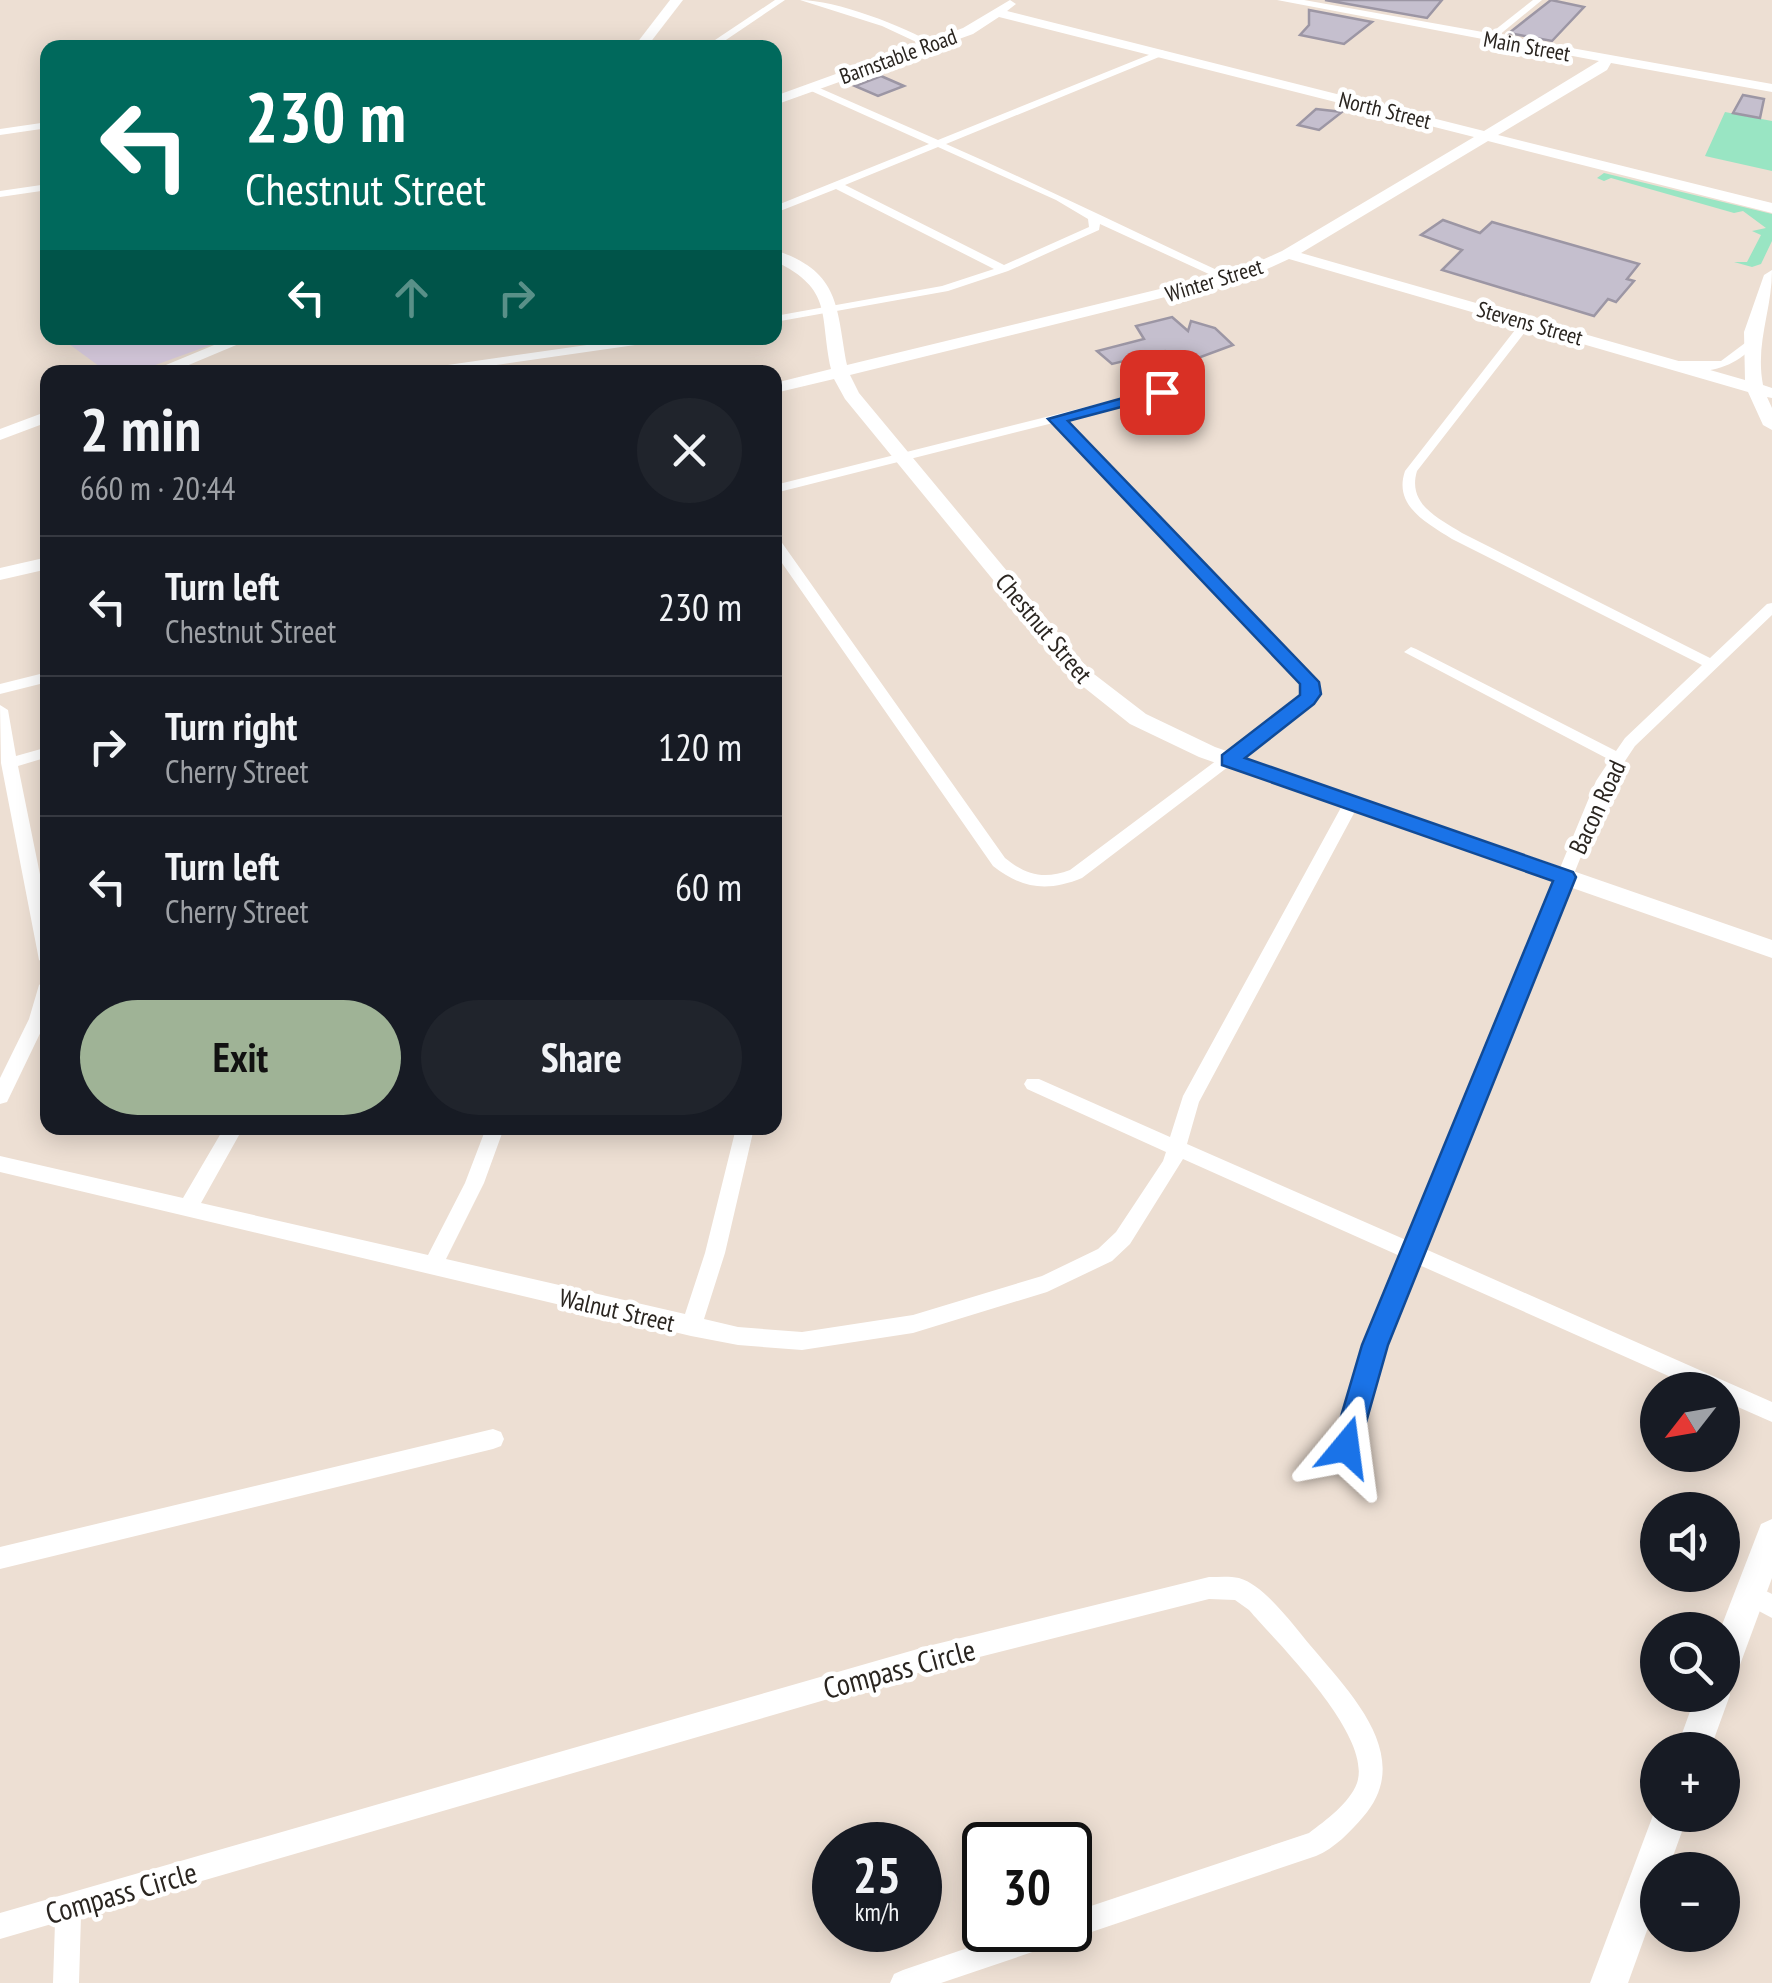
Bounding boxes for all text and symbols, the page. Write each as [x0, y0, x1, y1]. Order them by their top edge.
street label: Barnstable Road [835, 22, 961, 90]
street label: Main Street [1482, 25, 1572, 67]
text: 230 m [245, 71, 406, 161]
icon: left [80, 80, 210, 210]
street label: North Street [1336, 85, 1434, 135]
text: Chestnut Street [245, 159, 486, 217]
street label: Winter Street [1162, 252, 1266, 308]
icon: left [279, 270, 334, 325]
icon: ahead [384, 270, 439, 325]
icon: right [489, 270, 544, 325]
street label: Stevens Street [1474, 295, 1586, 351]
pin [1120, 350, 1205, 435]
icon: arrive [1135, 365, 1190, 420]
text: 2 min [80, 390, 201, 468]
button: close [637, 398, 742, 503]
text: 660 m · 20:44 [80, 467, 235, 509]
text: Turn left [165, 561, 279, 610]
street label: Chestnut Street [989, 566, 1099, 690]
icon: left [80, 579, 135, 634]
text: 230 m [658, 582, 742, 631]
text: Chestnut Street [165, 610, 336, 652]
text: Turn right [165, 701, 297, 750]
icon: right [80, 719, 135, 774]
text: 120 m [658, 722, 742, 771]
text: Cherry Street [165, 750, 309, 792]
street label: Bacon Road [1561, 755, 1633, 859]
text: Turn left [165, 841, 279, 890]
icon: left [80, 859, 135, 914]
text: 60 m [675, 862, 742, 911]
text: Cherry Street [165, 890, 309, 932]
button: Exit [80, 1000, 401, 1115]
button: Share [421, 1000, 742, 1115]
street label: Walnut Street [556, 1281, 678, 1339]
north arrow [1640, 1372, 1740, 1472]
map controls [1640, 1372, 1740, 1952]
position arrow [1294, 1395, 1398, 1499]
button: sound [1640, 1492, 1740, 1592]
button: search [1640, 1612, 1740, 1712]
street label: Compass Circle [819, 1629, 979, 1707]
button: + [1640, 1732, 1740, 1832]
speed limit sign: 30 [962, 1822, 1092, 1952]
text: 25 [853, 1842, 901, 1907]
street label: Compass Circle [41, 1852, 201, 1932]
button: − [1640, 1852, 1740, 1952]
text: km/h [855, 1896, 899, 1928]

